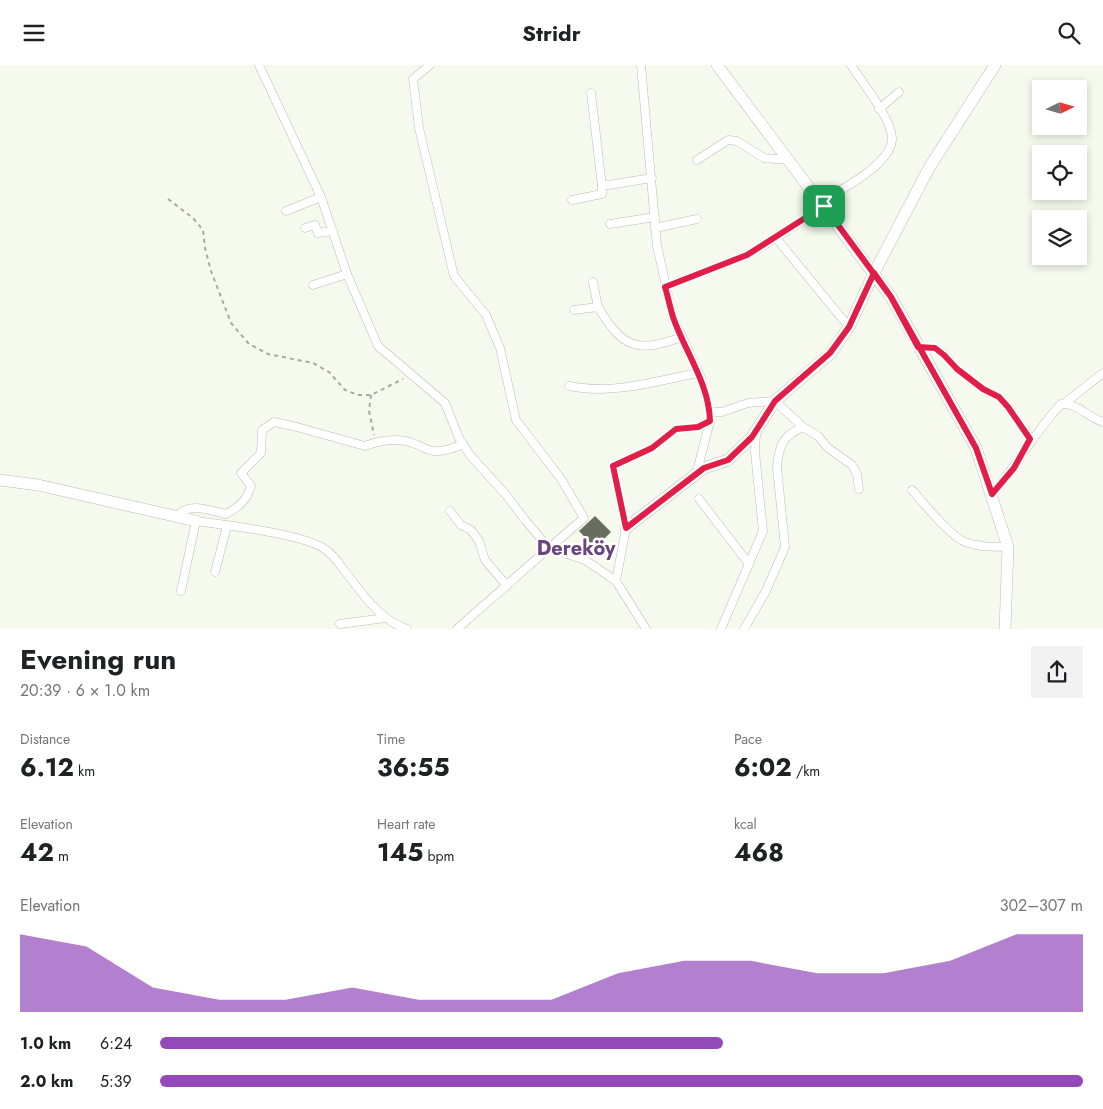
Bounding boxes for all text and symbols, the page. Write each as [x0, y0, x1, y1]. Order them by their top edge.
text: Stridr [522, 17, 581, 49]
icon: menu [20, 19, 48, 47]
icon: search [1055, 19, 1083, 47]
north arrow [1032, 80, 1088, 135]
map controls [1032, 80, 1087, 265]
button: locate [1032, 145, 1087, 200]
pin [803, 185, 845, 227]
icon: arrive [810, 192, 838, 220]
button: layers [1032, 210, 1087, 265]
district label: Dereköy [537, 534, 616, 563]
text: Evening run [20, 639, 176, 680]
button: share [1031, 646, 1083, 698]
text: 20:39 · 6 × 1.0 km [20, 679, 150, 702]
text: Distance [20, 729, 70, 749]
text: Time [377, 729, 405, 749]
text: Pace [734, 729, 762, 749]
text: 6.12 [20, 749, 74, 785]
text: 36:55 [377, 749, 450, 785]
text: 6:02 [734, 749, 792, 785]
text: km [74, 761, 95, 781]
text: /km [792, 761, 820, 781]
text: Elevation [20, 814, 73, 834]
text: Heart rate [377, 814, 435, 834]
text: kcal [734, 814, 757, 834]
text: 42 [20, 834, 54, 870]
text: 145 [377, 834, 423, 870]
text: 468 [734, 834, 784, 870]
text: m [54, 846, 69, 866]
text: bpm [423, 846, 454, 866]
text: Elevation [20, 894, 80, 917]
text: 302–307 m [1000, 894, 1083, 917]
text: 1.0 km [20, 1032, 71, 1055]
text: 6:24 [100, 1032, 132, 1055]
text: 2.0 km [20, 1070, 73, 1093]
text: 5:39 [100, 1070, 132, 1093]

